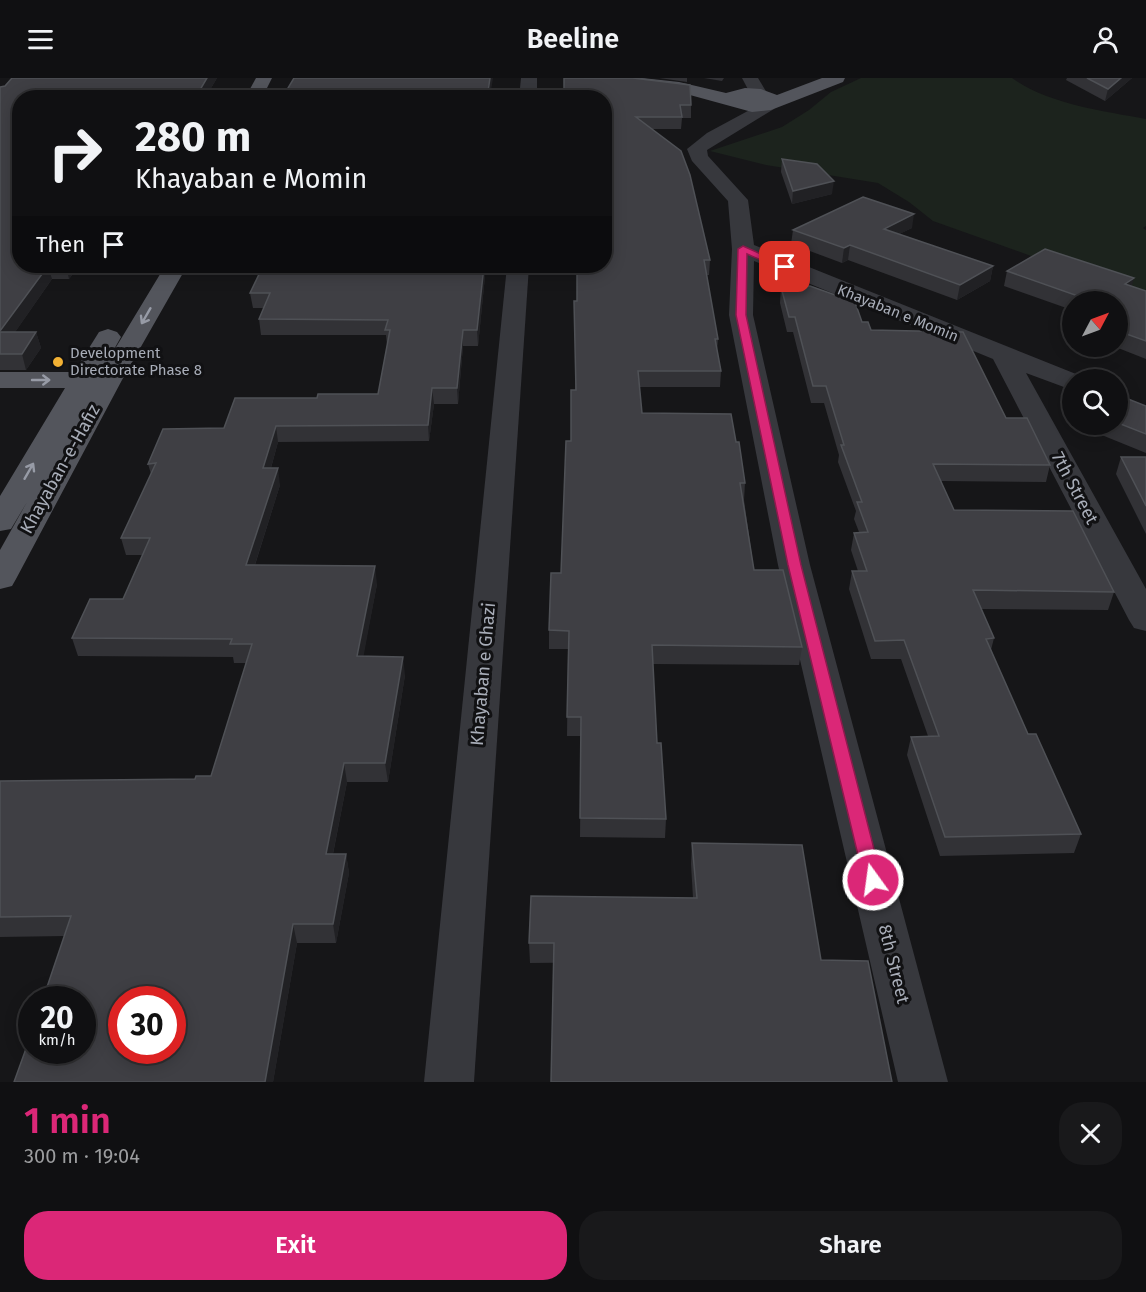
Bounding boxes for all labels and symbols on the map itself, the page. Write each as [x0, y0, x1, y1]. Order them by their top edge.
pin [759, 241, 810, 292]
street label: Khayaban e Momin [835, 280, 961, 346]
north arrow [1062, 291, 1128, 357]
one-way arrow [140, 307, 152, 324]
place label: Development Directorate Phase 8 [70, 344, 202, 379]
marker: Development Directorate Phase 8 [51, 355, 65, 369]
one-way arrow [30, 374, 50, 386]
street label: Khayaban-e-Hafiz [15, 400, 105, 538]
street label: 7th Street [1047, 448, 1103, 528]
one-way arrow [23, 463, 35, 480]
street label: Khayaban e Ghazi [466, 601, 500, 747]
position arrow [841, 848, 905, 912]
street label: 8th Street [874, 922, 915, 1006]
speed limit sign: 30 [108, 986, 186, 1064]

